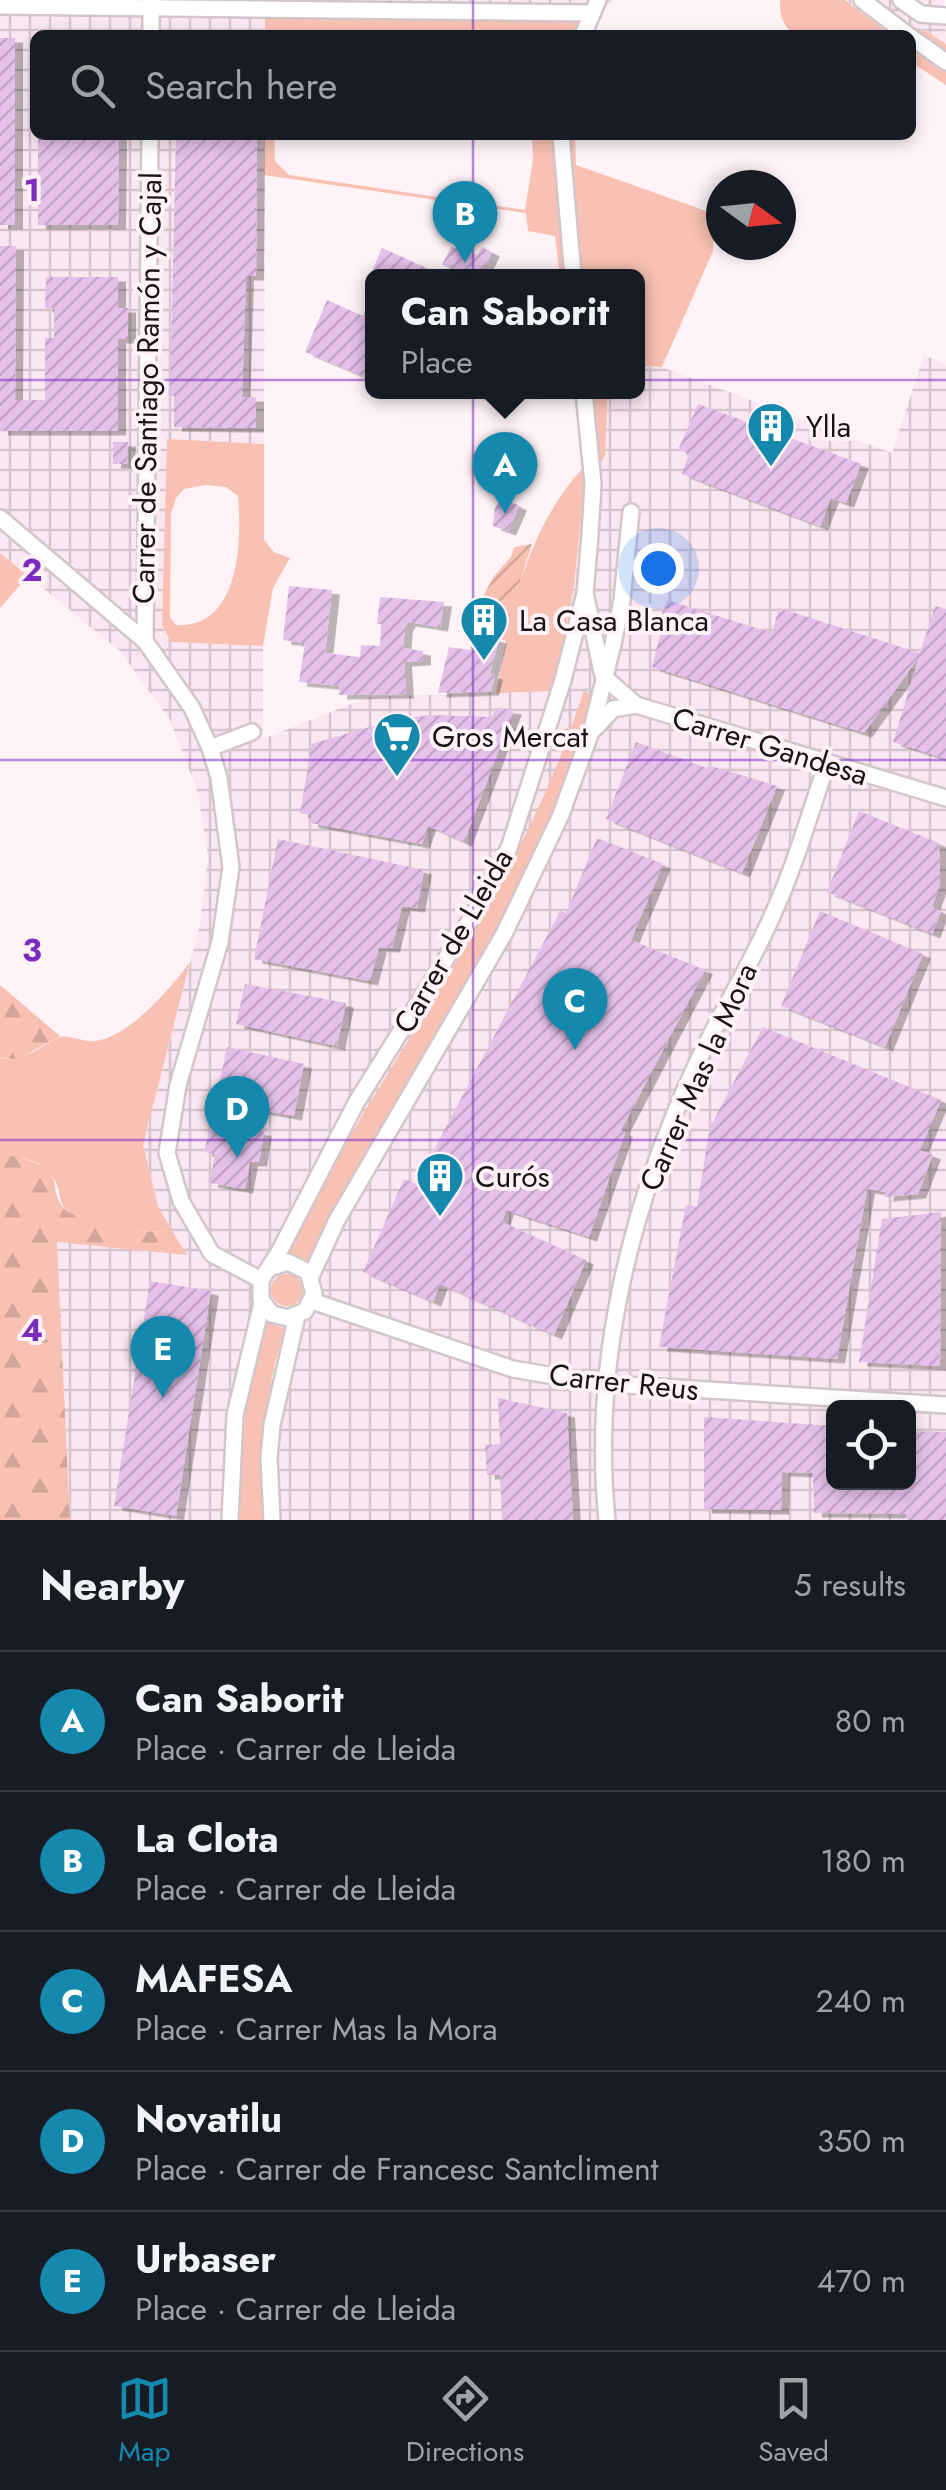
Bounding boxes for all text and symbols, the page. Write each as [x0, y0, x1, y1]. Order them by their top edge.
search box [30, 30, 916, 140]
icon: search [65, 58, 120, 113]
text: Search here [145, 58, 337, 113]
text: 1 [24, 167, 40, 213]
north arrow [706, 170, 796, 260]
street label: Carrer de Santiago Ramón y Cajal [122, 172, 172, 604]
pin: B [432, 180, 498, 263]
popup [365, 269, 645, 399]
text: Can Saborit [401, 284, 609, 339]
text: Place [401, 339, 473, 385]
building icon: Ylla [745, 400, 797, 468]
place label: Ylla [806, 405, 851, 448]
pin: A [472, 432, 538, 514]
your location [633, 543, 684, 594]
text: 2 [22, 547, 43, 593]
building icon: La Casa Blanca [458, 594, 510, 662]
place label: La Casa Blanca [519, 599, 709, 642]
street label: Carrer Gandesa [667, 696, 873, 796]
supermarket icon: Gros Mercat [371, 710, 423, 778]
place label: Gros Mercat [432, 715, 589, 758]
street label: Carrer de Lleida [383, 841, 523, 1041]
text: 3 [22, 927, 42, 973]
street label: Carrer Mas la Mora [628, 956, 768, 1198]
pin: C [542, 968, 608, 1050]
pin: D [204, 1076, 270, 1158]
building icon: Curós [414, 1150, 466, 1218]
place label: Curós [475, 1155, 550, 1198]
text: 4 [21, 1307, 43, 1353]
pin: E [130, 1316, 196, 1398]
street label: Carrer Reus [547, 1353, 701, 1411]
map controls [826, 1400, 916, 1490]
button: locate [826, 1400, 916, 1490]
text: Nearby [40, 1555, 184, 1616]
text: 5 results [794, 1562, 906, 1608]
text: Can Saborit [135, 1671, 344, 1726]
text: A [61, 1698, 84, 1744]
text: 80 m [835, 1698, 906, 1744]
text: Place · Carrer de Lleida [135, 1726, 456, 1772]
text: La Clota [135, 1811, 279, 1866]
text: B [62, 1838, 83, 1884]
text: 180 m [820, 1838, 906, 1884]
text: Place · Carrer de Lleida [135, 1866, 456, 1912]
text: MAFESA [135, 1951, 292, 2006]
text: C [61, 1978, 84, 2024]
text: 240 m [815, 1978, 906, 2024]
text: Place · Carrer Mas la Mora [135, 2006, 498, 2052]
text: Novatilu [135, 2091, 282, 2146]
text: D [61, 2118, 84, 2164]
text: 350 m [817, 2118, 906, 2164]
text: Place · Carrer de Francesc Santcliment [135, 2146, 658, 2192]
text: Urbaser [135, 2231, 276, 2286]
text: E [63, 2258, 82, 2304]
text: 470 m [817, 2258, 906, 2304]
text: Place · Carrer de Lleida [135, 2286, 456, 2332]
tab: Map [117, 2371, 172, 2472]
tab: Directions [406, 2371, 524, 2472]
tab: Saved [758, 2371, 829, 2472]

